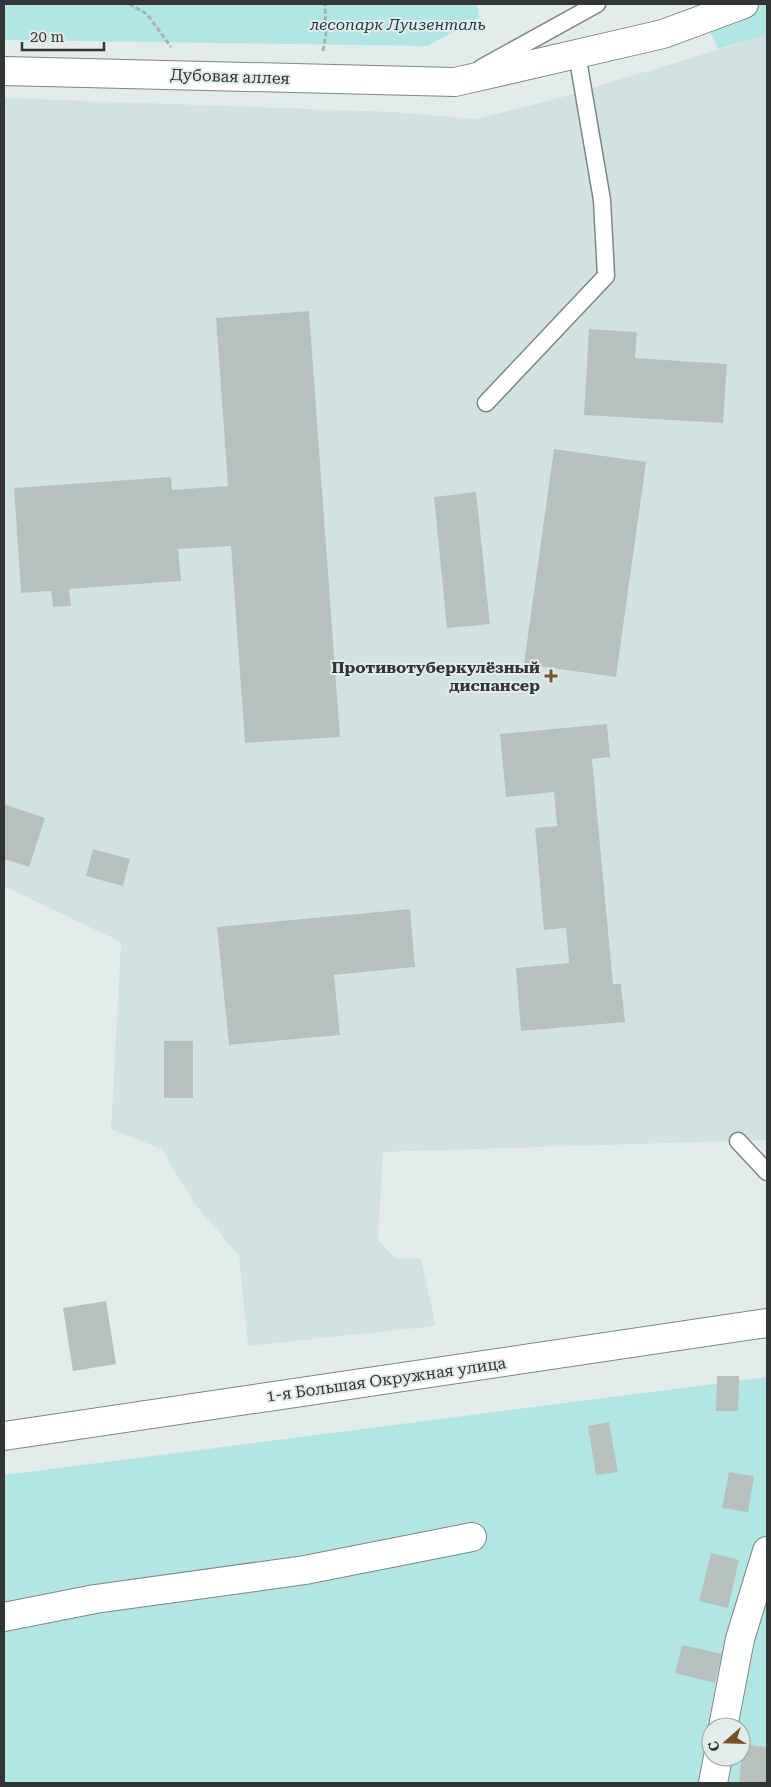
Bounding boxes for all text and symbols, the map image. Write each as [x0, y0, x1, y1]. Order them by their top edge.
park label: лесопарк Луизенталь [309, 15, 486, 34]
scale bar [22, 20, 105, 52]
text: 20 m [30, 28, 65, 46]
street label: Дубовая аллея [170, 65, 290, 88]
place label: Противотуберкулёзный диспансер [331, 658, 540, 695]
marker: Противотуберкулёзный диспансер [544, 669, 558, 683]
street label: 1-я Большая Окружная улица [265, 1353, 508, 1406]
north arrow [701, 1717, 751, 1767]
text: С [705, 1739, 723, 1754]

